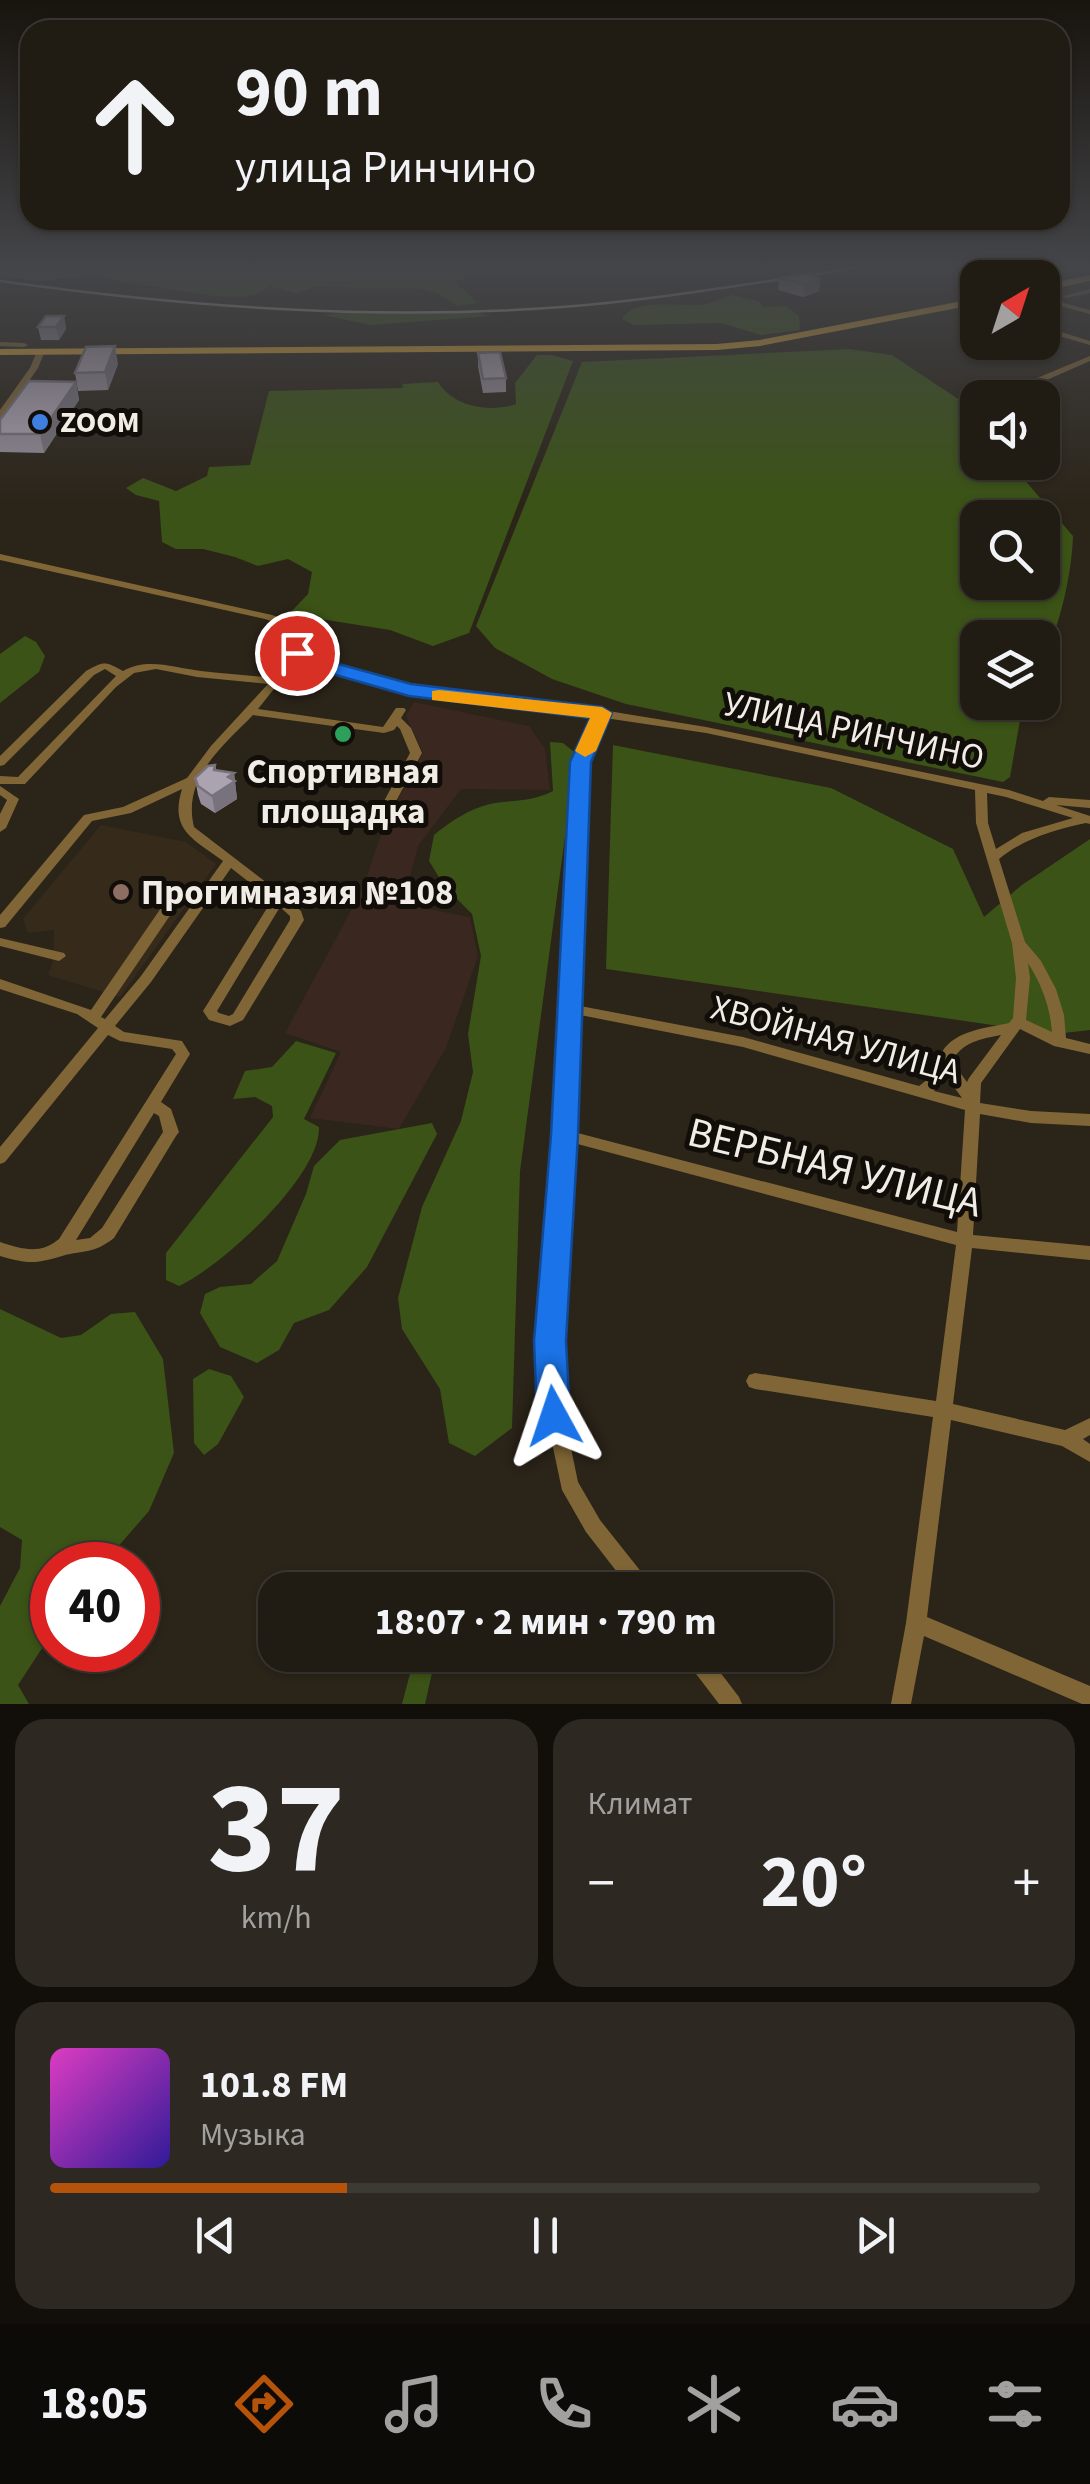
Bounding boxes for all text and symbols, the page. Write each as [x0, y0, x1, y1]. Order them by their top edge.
text: 90 m [235, 43, 383, 143]
icon: ahead [70, 60, 200, 190]
text: улица Ринчино [235, 136, 536, 200]
north arrow [960, 260, 1060, 360]
map controls [960, 260, 1060, 720]
button: sound [960, 380, 1060, 480]
place label: ZOOM [60, 401, 140, 444]
marker: ZOOM [29, 411, 51, 433]
button: search [960, 500, 1060, 600]
pin [255, 611, 340, 696]
button: layers [960, 620, 1060, 720]
icon: arrive [270, 626, 325, 681]
street label: УЛИЦА РИНЧИНО [719, 679, 989, 783]
marker: Спортивная площадка [332, 723, 354, 745]
place label: Спортивная площадка [246, 747, 440, 837]
place label: Прогимназия №108 [141, 868, 454, 918]
marker: Прогимназия №108 [110, 881, 132, 903]
street label: ХВОЙНАЯ УЛИЦА [705, 983, 966, 1097]
street label: ВЕРБНАЯ УЛИЦА [681, 1102, 988, 1233]
position arrow [502, 1364, 606, 1468]
speed limit sign: 40 [30, 1542, 160, 1672]
text: 18:07 · 2 мин · 790 m [374, 1595, 717, 1649]
text: 37 [208, 1737, 345, 1922]
text: Климат [588, 1781, 692, 1827]
text: 20° [760, 1829, 867, 1936]
text: − [588, 1845, 615, 1923]
text: + [1013, 1845, 1040, 1923]
text: km/h [241, 1895, 312, 1941]
text: 101.8 FM [200, 2058, 348, 2112]
text: Музыка [200, 2112, 306, 2158]
icon: previous [188, 2208, 243, 2263]
icon: pause [518, 2208, 573, 2263]
icon: next [848, 2208, 903, 2263]
icon: directions [229, 2369, 299, 2439]
icon: music [379, 2369, 449, 2439]
icon: phone [529, 2369, 599, 2439]
icon: climate [679, 2369, 749, 2439]
icon: car [830, 2369, 900, 2439]
icon: filters [980, 2369, 1050, 2439]
text: 18:05 [40, 2372, 149, 2436]

